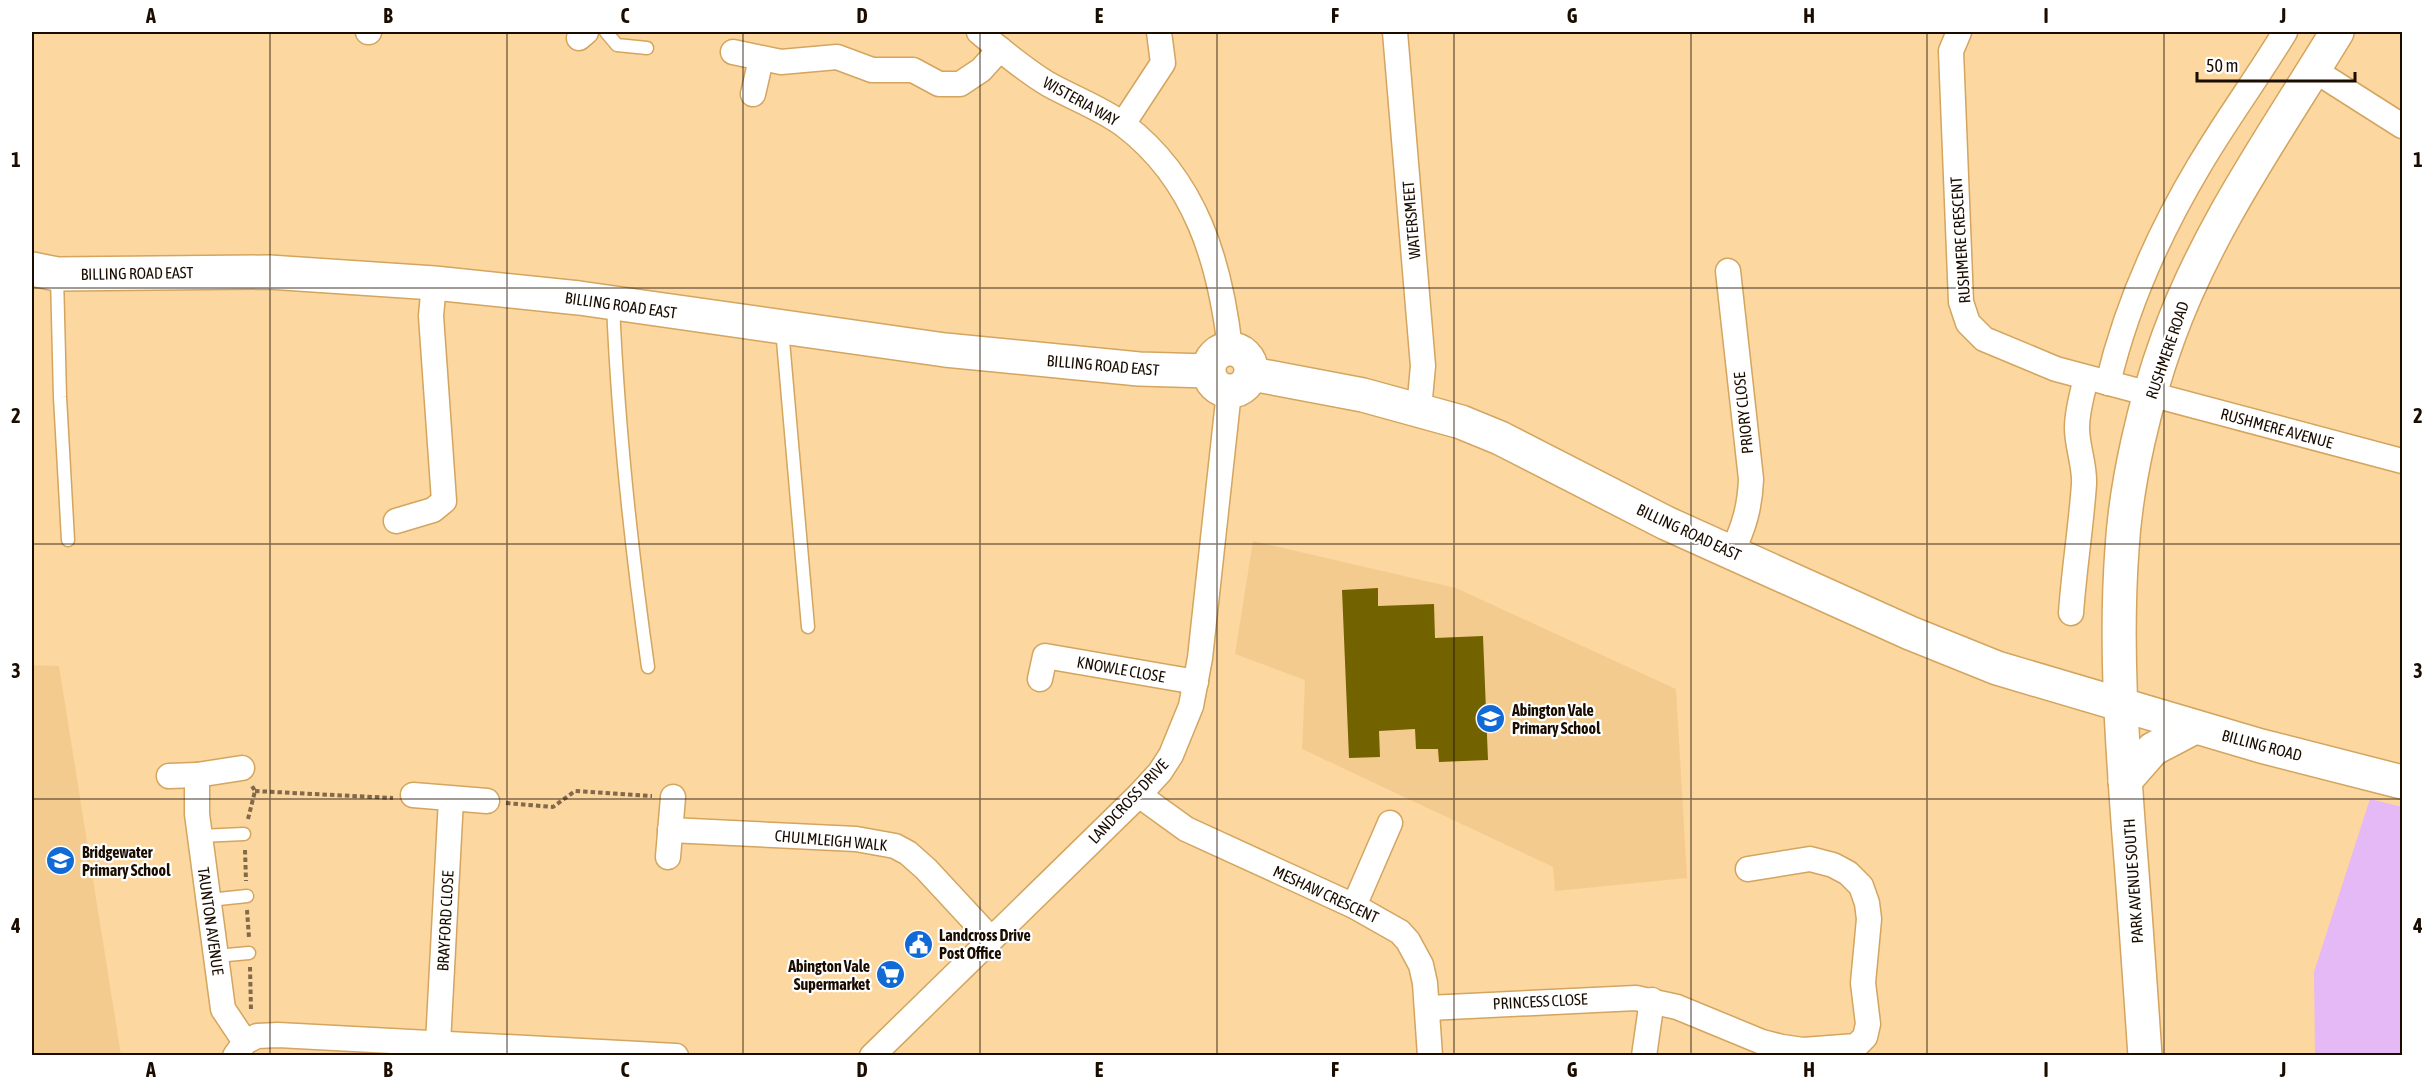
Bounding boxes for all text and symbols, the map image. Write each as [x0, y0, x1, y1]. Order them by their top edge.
text: A [145, 4, 156, 27]
text: B [383, 4, 393, 27]
text: C [621, 4, 630, 27]
text: D [856, 4, 868, 27]
text: E [1095, 4, 1104, 27]
text: F [1331, 4, 1339, 27]
text: G [1567, 4, 1578, 27]
text: H [1803, 4, 1815, 27]
text: I [2043, 4, 2049, 27]
text: J [2279, 4, 2286, 27]
scale bar [2197, 45, 2354, 83]
text: 50 m [2206, 55, 2238, 76]
street label: WISTERIA WAY [1040, 73, 1123, 130]
text: 1 [11, 148, 21, 171]
text: 1 [2413, 148, 2423, 171]
street label: RUSHMERE CRESCENT [1947, 176, 1973, 304]
street label: WATERSMEET [1399, 180, 1423, 260]
street label: BILLING ROAD EAST [80, 263, 194, 283]
street label: BILLING ROAD EAST [564, 288, 678, 322]
street label: RUSHMERE ROAD [2142, 299, 2192, 401]
street label: BILLING ROAD EAST [1046, 351, 1160, 379]
street label: PRIORY CLOSE [1730, 371, 1756, 455]
text: 2 [11, 404, 21, 427]
street label: RUSHMERE AVENUE [2219, 404, 2335, 452]
text: 2 [2413, 404, 2423, 427]
street label: BILLING ROAD EAST [1634, 500, 1744, 564]
street label: KNOWLE CLOSE [1076, 652, 1167, 686]
text: 3 [11, 659, 21, 682]
text: 3 [2413, 659, 2423, 682]
place label: Abington Vale Primary School [1511, 701, 1601, 737]
school or university icon: Abington Vale Primary School [1475, 703, 1507, 735]
street label: BILLING ROAD [2220, 726, 2304, 764]
street label: LANDCROSS DRIVE [1085, 755, 1172, 847]
street label: PARK AVENUE SOUTH [2120, 818, 2146, 944]
street label: CHULMLEIGH WALK [774, 826, 888, 854]
place label: Bridgewater Primary School [82, 843, 171, 879]
school or university icon: Bridgewater Primary School [45, 845, 77, 877]
street label: MESHAW CRESCENT [1270, 862, 1382, 926]
street label: TAUNTON AVENUE [195, 866, 227, 976]
street label: BRAYFORD CLOSE [433, 870, 457, 972]
text: 4 [10, 914, 21, 937]
text: 4 [2412, 914, 2423, 937]
place label: Landcross Drive Post Office [939, 926, 1031, 962]
public building icon: Landcross Drive Post Office [902, 928, 934, 960]
place label: Abington Vale Supermarket [787, 957, 870, 993]
supermarket icon: Abington Vale Supermarket [875, 959, 907, 991]
street label: PRINCESS CLOSE [1492, 990, 1588, 1012]
text: A [145, 1058, 156, 1081]
text: B [383, 1058, 393, 1081]
text: C [621, 1058, 630, 1081]
text: D [856, 1058, 868, 1081]
text: E [1095, 1058, 1104, 1081]
text: F [1331, 1058, 1339, 1081]
text: G [1567, 1058, 1578, 1081]
text: H [1803, 1058, 1815, 1081]
text: I [2043, 1058, 2049, 1081]
text: J [2279, 1058, 2286, 1081]

